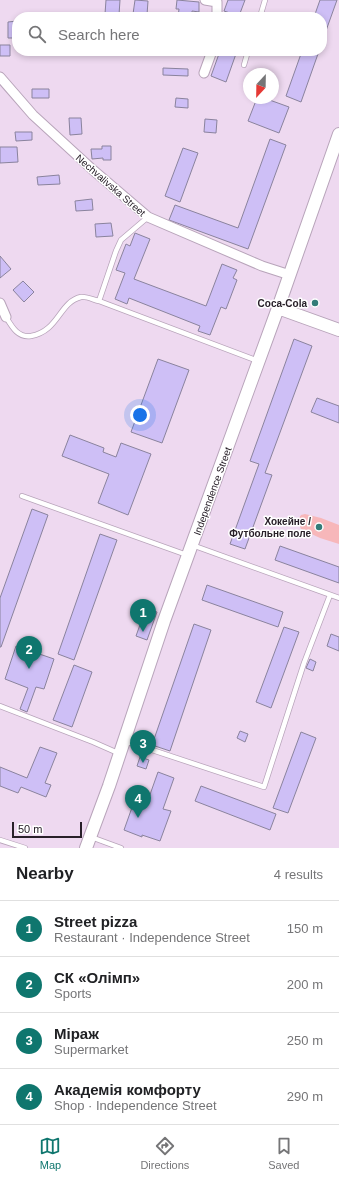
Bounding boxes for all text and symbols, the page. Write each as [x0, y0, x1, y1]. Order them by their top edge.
search box [12, 12, 327, 56]
icon: search [26, 23, 48, 45]
text: Search here [58, 26, 140, 43]
north arrow [243, 68, 279, 104]
street label: Nechvalivska Street [74, 152, 148, 219]
place label: Coca-Cola [258, 298, 307, 309]
marker: Coca-Cola [310, 298, 320, 308]
your location [130, 405, 150, 425]
street label: Independence Street [191, 445, 234, 537]
place label: Хокейне / Футбольне поле [229, 516, 311, 539]
marker: Хокейне / Футбольне поле [314, 522, 324, 532]
pin: 1 [130, 599, 156, 632]
pin: 2 [16, 636, 42, 669]
pin: 3 [130, 730, 156, 763]
pin: 4 [125, 785, 151, 818]
scale bar [12, 820, 82, 839]
text: 50 m [18, 823, 42, 835]
text: Nearby [16, 864, 74, 883]
text: 4 results [274, 867, 323, 882]
text: Street pizza [54, 913, 137, 930]
text: 1 [25, 921, 33, 936]
text: 150 m [287, 921, 323, 936]
text: Restaurant · Independence Street [54, 930, 250, 945]
text: СК «Олімп» [54, 969, 140, 986]
text: 2 [25, 977, 33, 992]
text: 200 m [287, 977, 323, 992]
text: Sports [54, 986, 92, 1001]
text: Міраж [54, 1025, 99, 1042]
text: 3 [25, 1033, 33, 1048]
text: 250 m [287, 1033, 323, 1048]
text: Supermarket [54, 1042, 128, 1057]
text: Академія комфорту [54, 1081, 201, 1098]
text: 4 [25, 1089, 33, 1104]
text: 290 m [287, 1089, 323, 1104]
text: Shop · Independence Street [54, 1098, 217, 1113]
tab: Map [39, 1135, 61, 1171]
tab: Directions [140, 1135, 189, 1171]
tab: Saved [268, 1135, 299, 1171]

